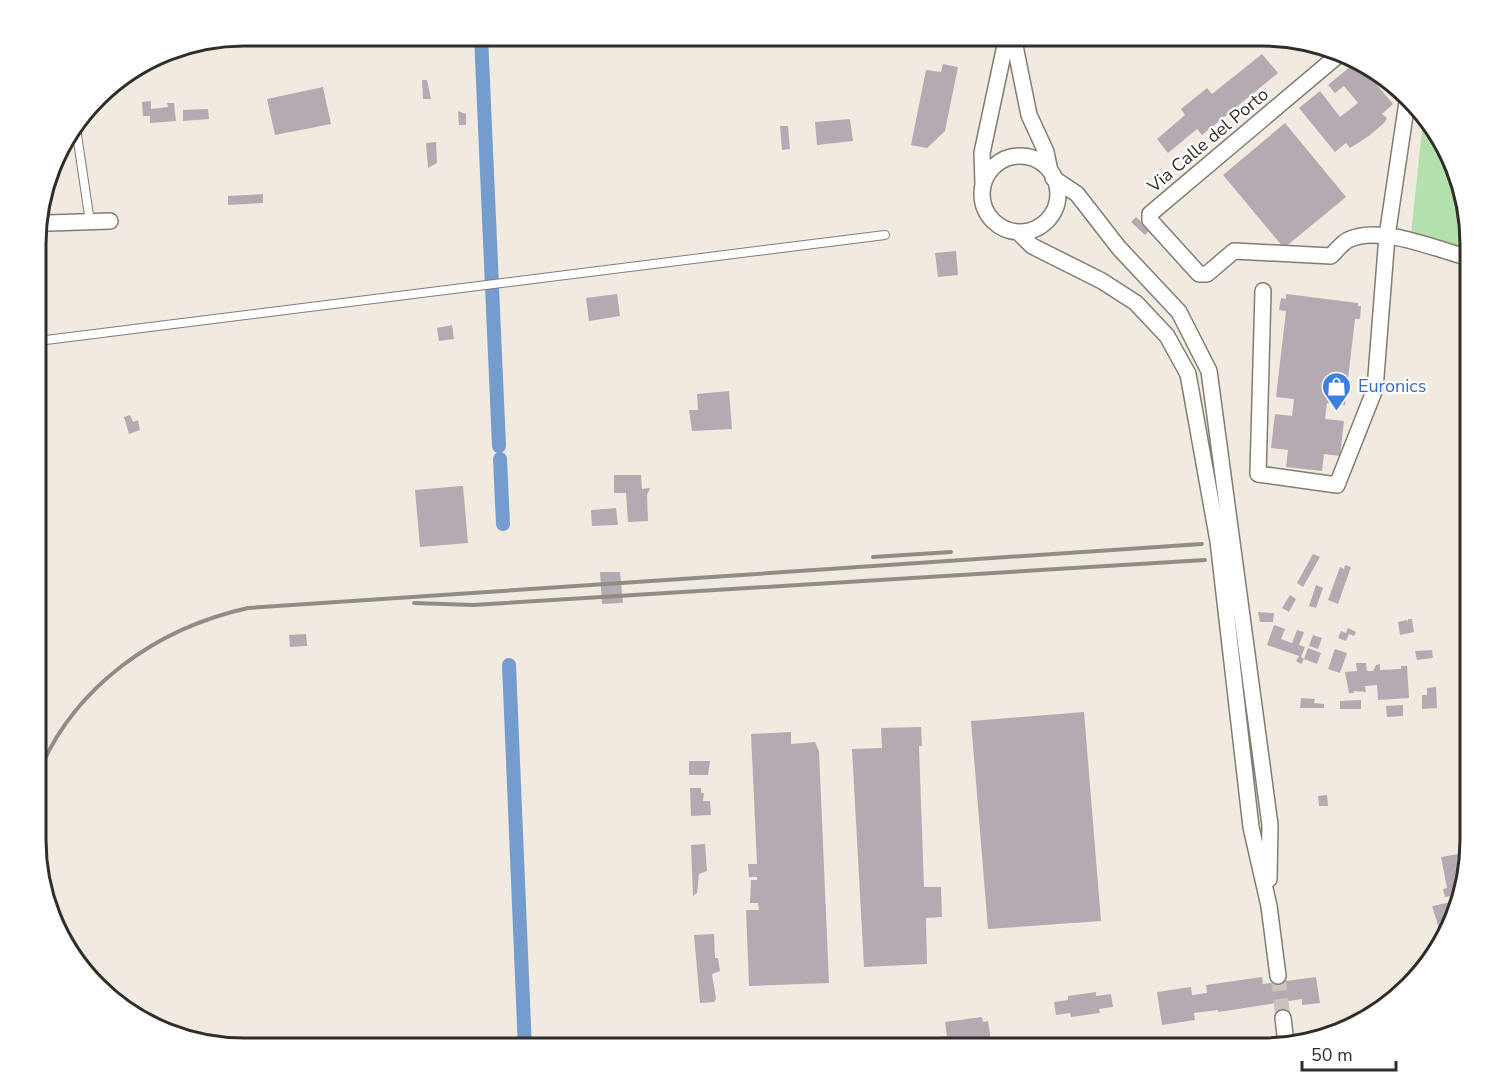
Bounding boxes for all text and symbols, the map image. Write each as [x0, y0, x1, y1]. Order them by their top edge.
street label: Via Calle del Porto [1142, 82, 1274, 198]
shop icon: Euronics [1321, 370, 1353, 412]
place label: Euronics [1358, 374, 1426, 398]
scale bar [1302, 1034, 1396, 1072]
text: 50 m [1311, 1043, 1353, 1067]

